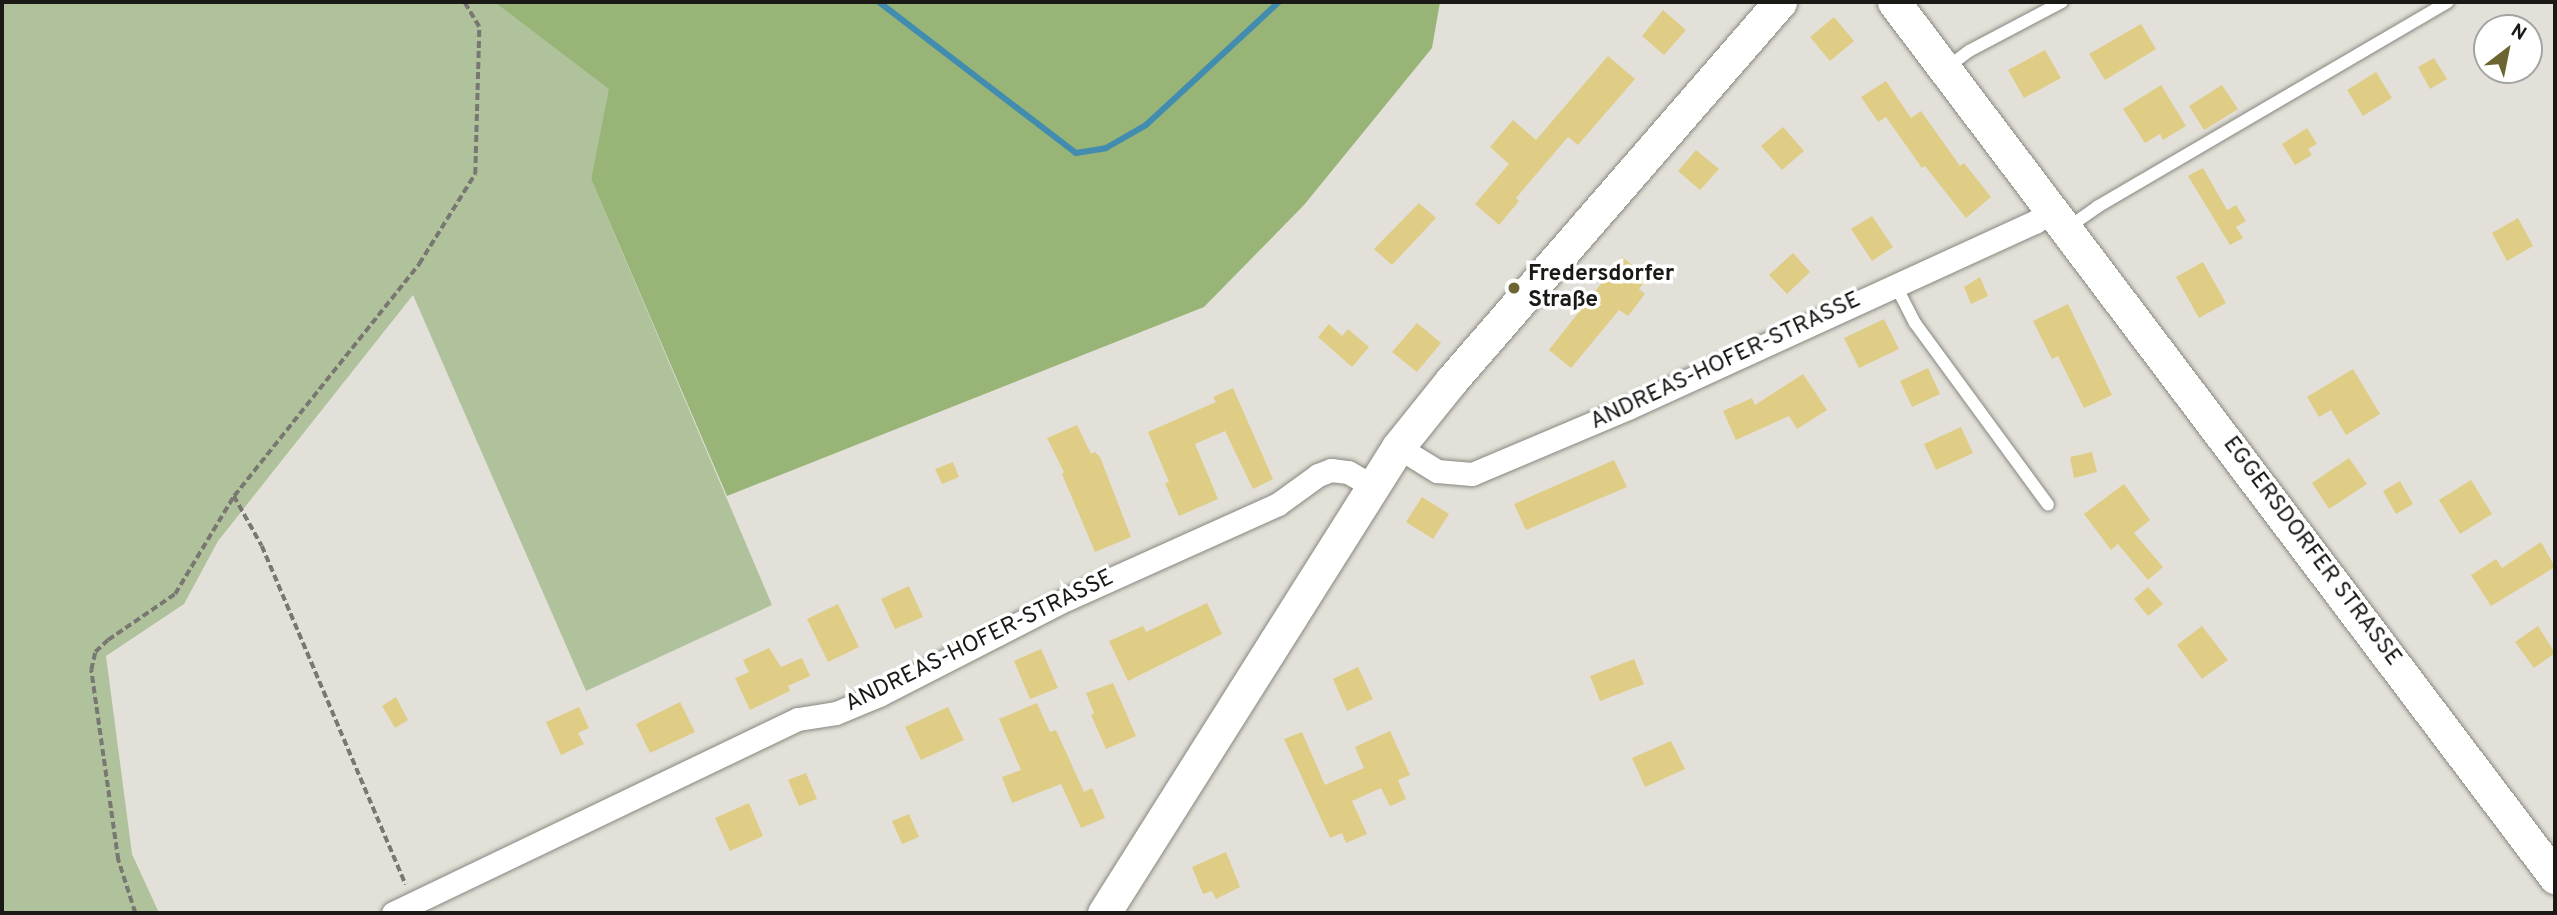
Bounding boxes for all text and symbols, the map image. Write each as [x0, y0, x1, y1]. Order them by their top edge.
north arrow [2473, 14, 2543, 84]
text: N [2506, 19, 2530, 47]
place label: Fredersdorfer Straße [1528, 261, 1674, 315]
marker: Fredersdorfer Straße [1506, 280, 1522, 296]
street label: ANDREAS-HOFER-STRASSE [1586, 287, 1866, 437]
street label: EGGERSDORFER STRASSE [2216, 432, 2406, 672]
street label: ANDREAS-HOFER-STRASSE [841, 565, 1119, 719]

